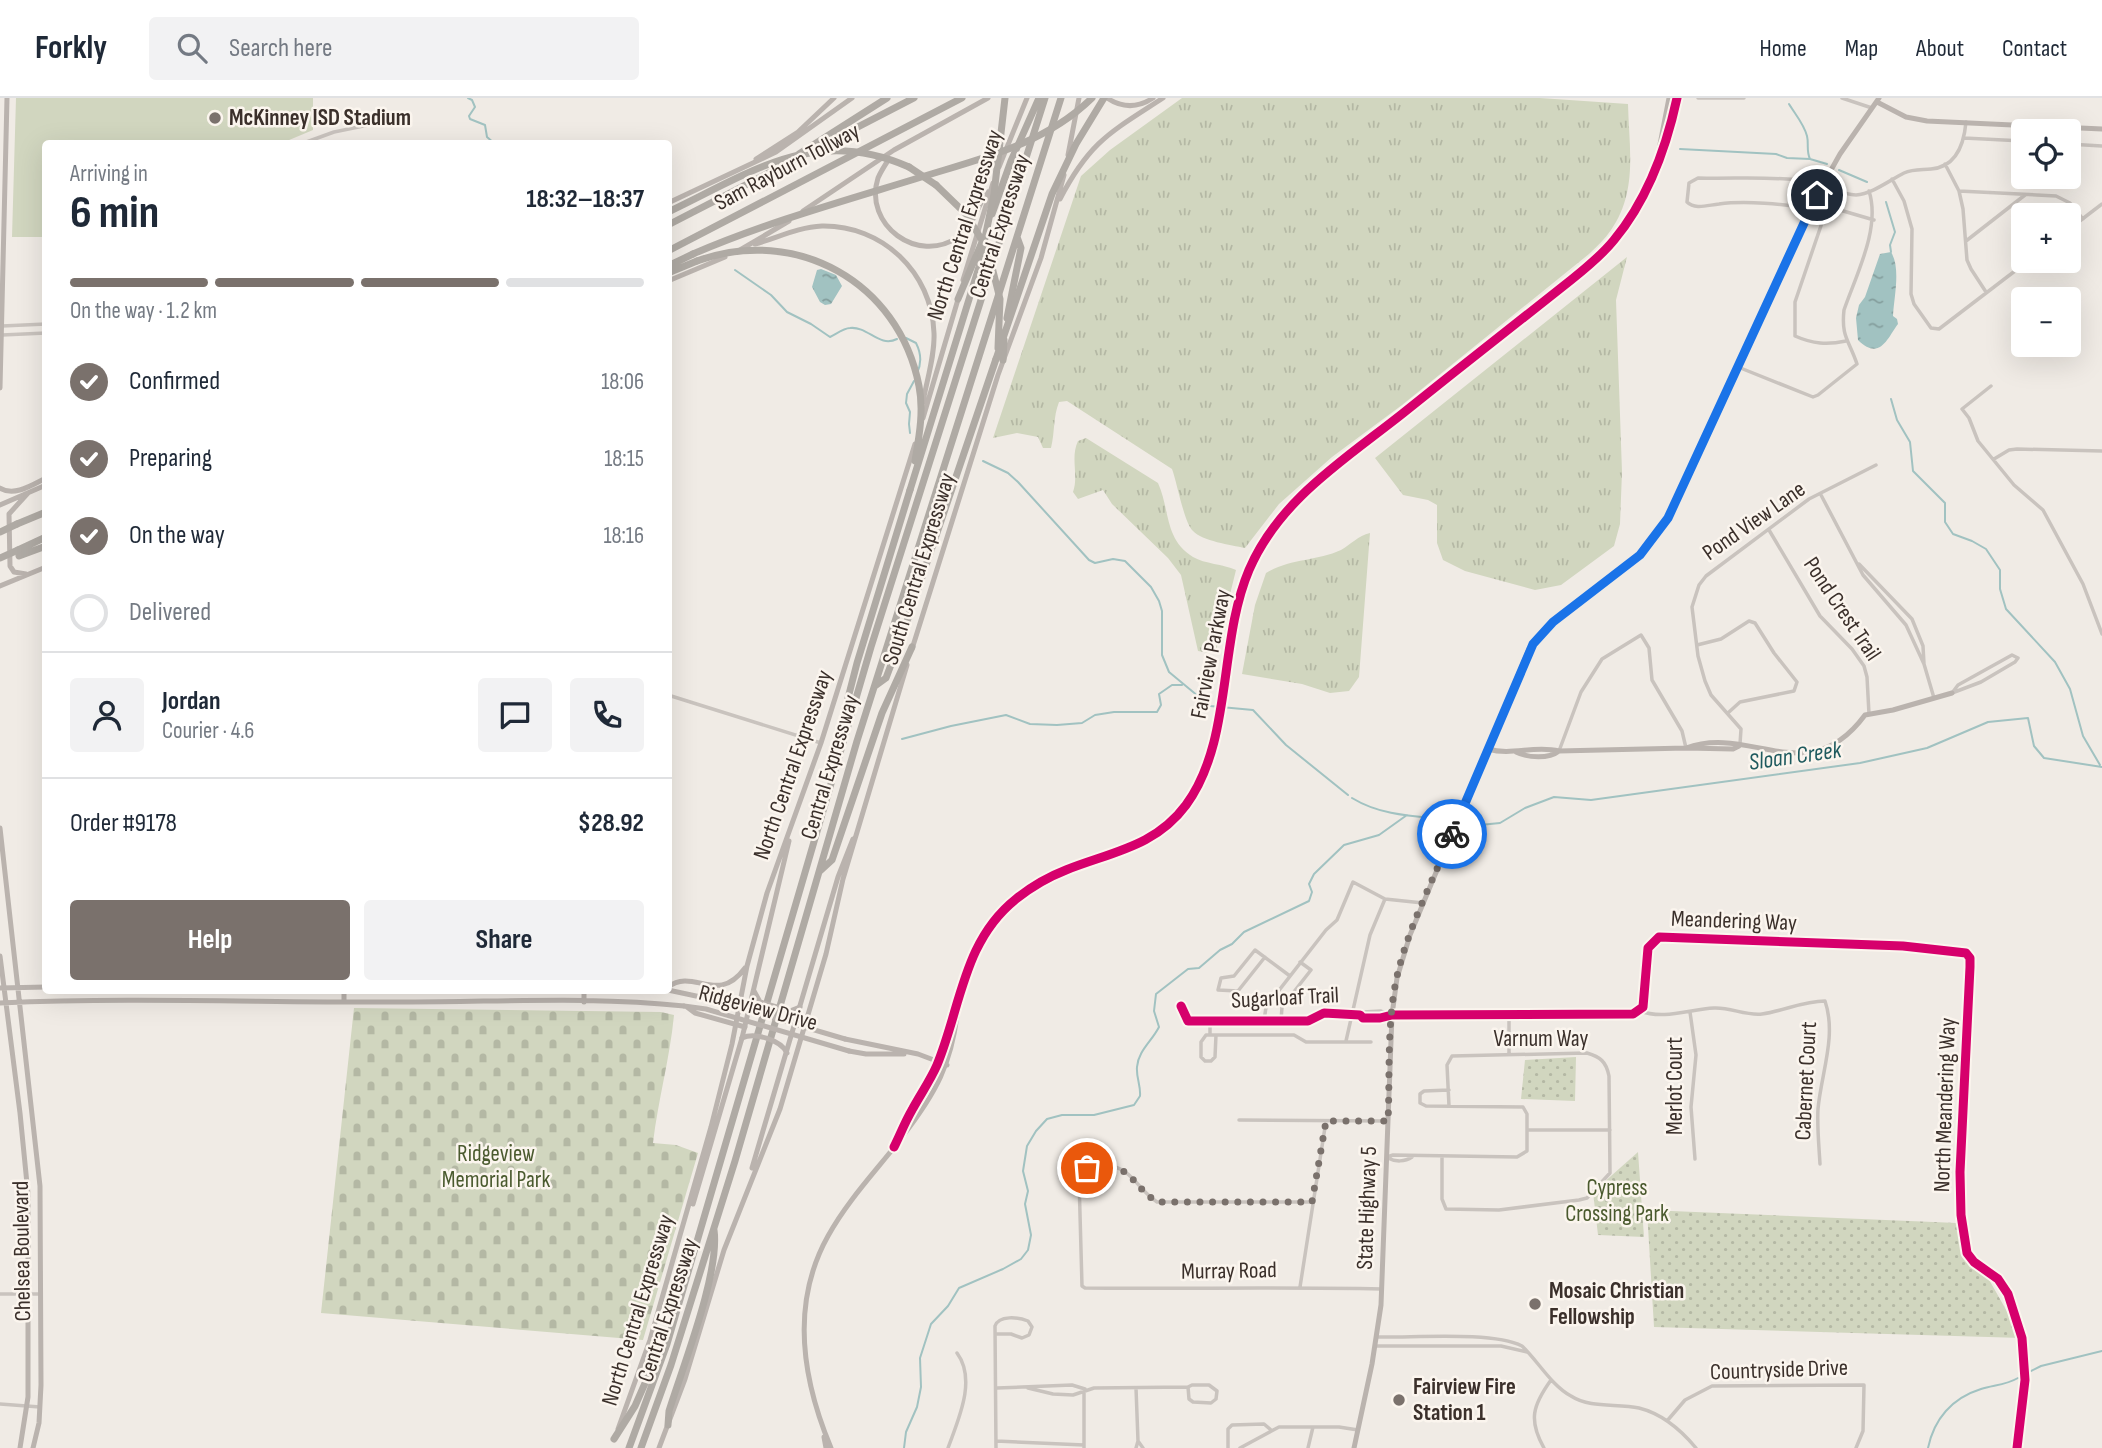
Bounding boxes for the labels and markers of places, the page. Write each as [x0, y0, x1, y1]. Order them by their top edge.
place label: McKinney ISD Stadium [229, 104, 411, 132]
marker: McKinney ISD Stadium [207, 110, 223, 126]
pin [1787, 165, 1847, 225]
pin [1057, 1138, 1117, 1198]
place label: Mosaic Christian Fellowship [1549, 1277, 1684, 1331]
marker: Mosaic Christian Fellowship [1527, 1296, 1543, 1312]
place label: Fairview Fire Station 1 [1413, 1373, 1516, 1427]
marker: Fairview Fire Station 1 [1391, 1392, 1407, 1408]

